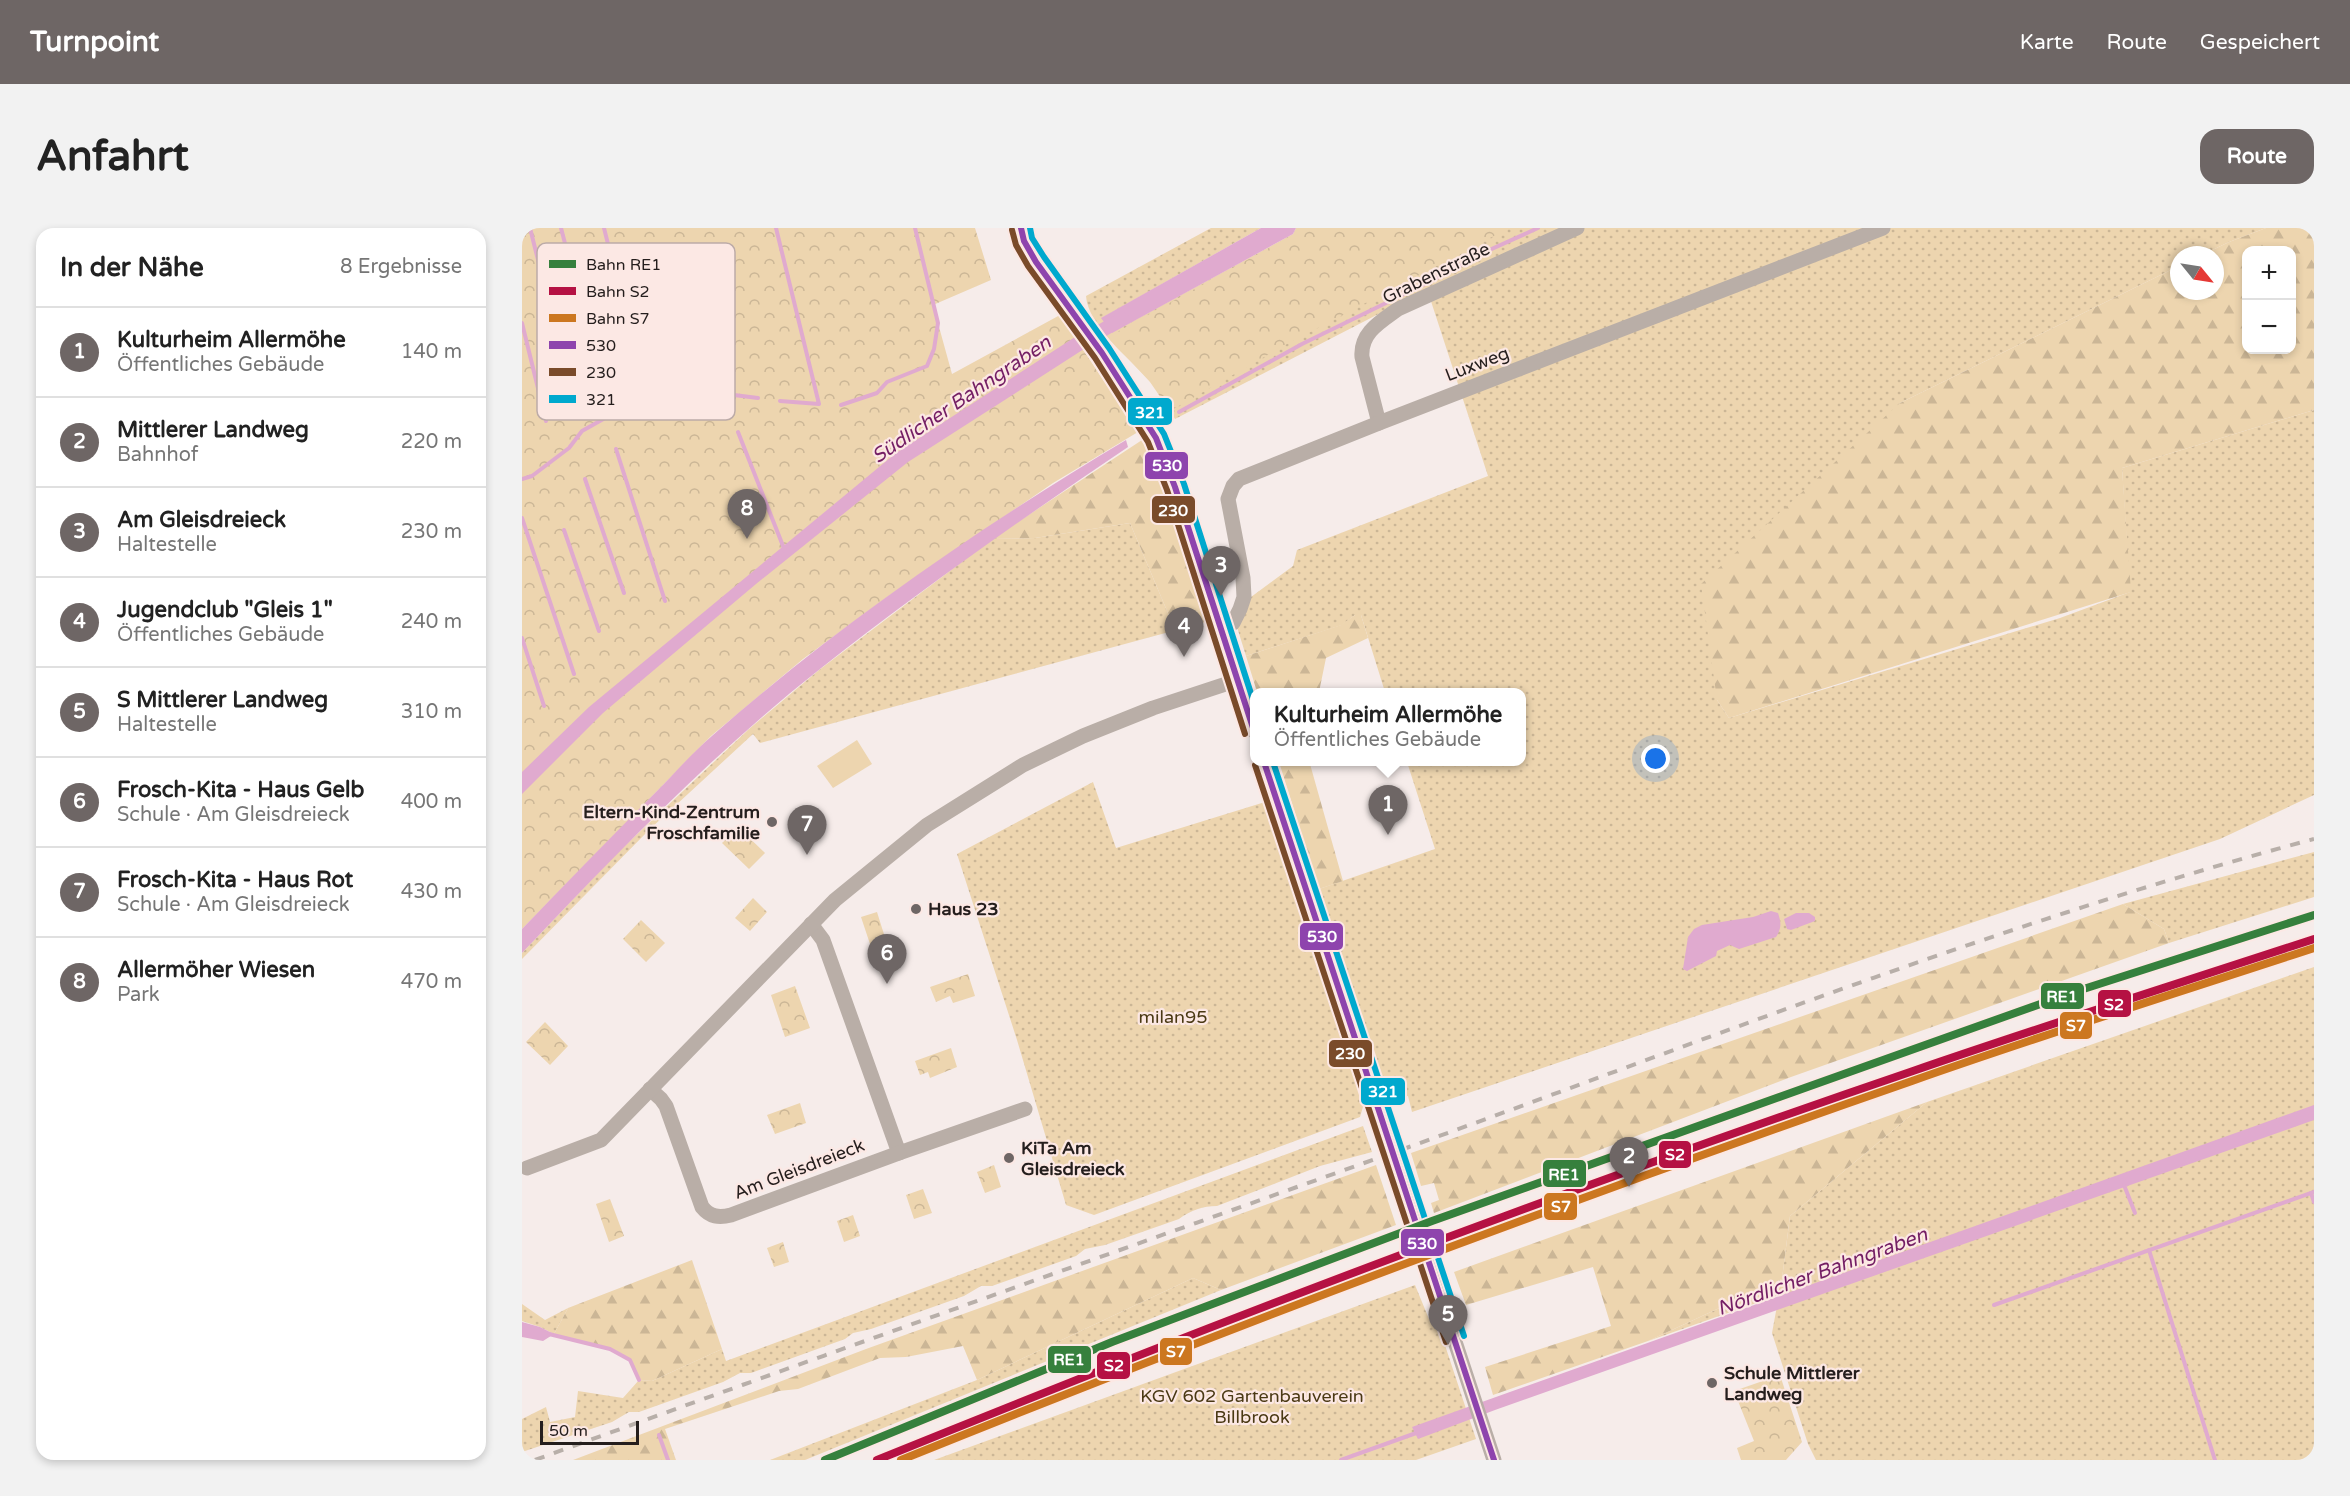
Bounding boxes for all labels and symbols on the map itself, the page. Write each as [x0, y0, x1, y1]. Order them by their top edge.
street label: Grabenstraße [1379, 238, 1493, 308]
legend [537, 243, 735, 420]
north arrow [2170, 246, 2224, 300]
text: Bahn RE1 [586, 255, 661, 275]
text: Bahn S2 [586, 282, 650, 302]
text: Bahn S7 [586, 309, 650, 329]
water label: Südlicher Bahngraben [867, 330, 1056, 469]
text: 530 [586, 336, 616, 356]
street label: Luxweg [1442, 342, 1512, 386]
text: 230 [586, 363, 616, 383]
text: 321 [586, 390, 616, 410]
line badge: 321 [1127, 397, 1173, 426]
text: 321 [1135, 403, 1165, 423]
line badge: 530 [1144, 451, 1189, 480]
text: 530 [1152, 456, 1182, 476]
pin: 8 [728, 490, 766, 539]
line badge: 230 [1151, 495, 1196, 524]
text: 230 [1158, 501, 1188, 521]
pin: 3 [1202, 546, 1240, 596]
pin: 4 [1164, 608, 1204, 657]
your location [1641, 744, 1670, 773]
pin: 1 [1368, 786, 1408, 835]
place label: Eltern-Kind-Zentrum Froschfamilie [583, 801, 760, 844]
pin: 7 [788, 806, 826, 855]
marker: Eltern-Kind-Zentrum Froschfamilie [765, 815, 779, 829]
place label: Haus 23 [928, 898, 999, 920]
marker: Haus 23 [909, 902, 923, 916]
line badge: 530 [1299, 922, 1344, 951]
text: 530 [1307, 927, 1337, 947]
pin: 6 [868, 934, 907, 984]
line badge: RE1 [2040, 982, 2085, 1010]
text: RE1 [2046, 987, 2078, 1007]
line badge: S2 [2097, 989, 2132, 1018]
text: S2 [2104, 995, 2124, 1015]
park label: milan95 [1138, 1006, 1208, 1028]
line badge: S7 [2059, 1011, 2093, 1040]
text: S7 [2066, 1016, 2086, 1036]
line badge: 230 [1328, 1039, 1373, 1068]
text: 230 [1335, 1044, 1365, 1064]
line badge: 321 [1360, 1077, 1406, 1106]
text: 321 [1368, 1082, 1398, 1102]
street label: Am Gleisdreieck [731, 1134, 868, 1204]
place label: KiTa Am Gleisdreieck [1021, 1137, 1125, 1180]
pin: 2 [1610, 1138, 1648, 1187]
line badge: S2 [1658, 1140, 1692, 1169]
text: S2 [1665, 1145, 1685, 1165]
marker: KiTa Am Gleisdreieck [1002, 1151, 1016, 1165]
line badge: RE1 [1542, 1159, 1587, 1188]
text: RE1 [1548, 1165, 1580, 1185]
line badge: S7 [1543, 1192, 1578, 1221]
text: S7 [1551, 1197, 1571, 1217]
water label: Nördlicher Bahngraben [1714, 1222, 1932, 1321]
line badge: 530 [1400, 1228, 1445, 1257]
text: 530 [1407, 1234, 1437, 1254]
pin: 5 [1428, 1296, 1468, 1345]
line badge: S7 [1159, 1337, 1193, 1366]
text: S7 [1166, 1342, 1186, 1362]
line badge: RE1 [1047, 1345, 1092, 1374]
text: RE1 [1053, 1350, 1085, 1370]
line badge: S2 [1096, 1351, 1131, 1380]
text: S2 [1104, 1356, 1124, 1376]
place label: Schule Mittlerer Landweg [1724, 1362, 1861, 1405]
marker: Schule Mittlerer Landweg [1705, 1376, 1719, 1390]
park label: KGV 602 Gartenbauverein Billbrook [1140, 1385, 1364, 1428]
scale bar [540, 1418, 639, 1446]

